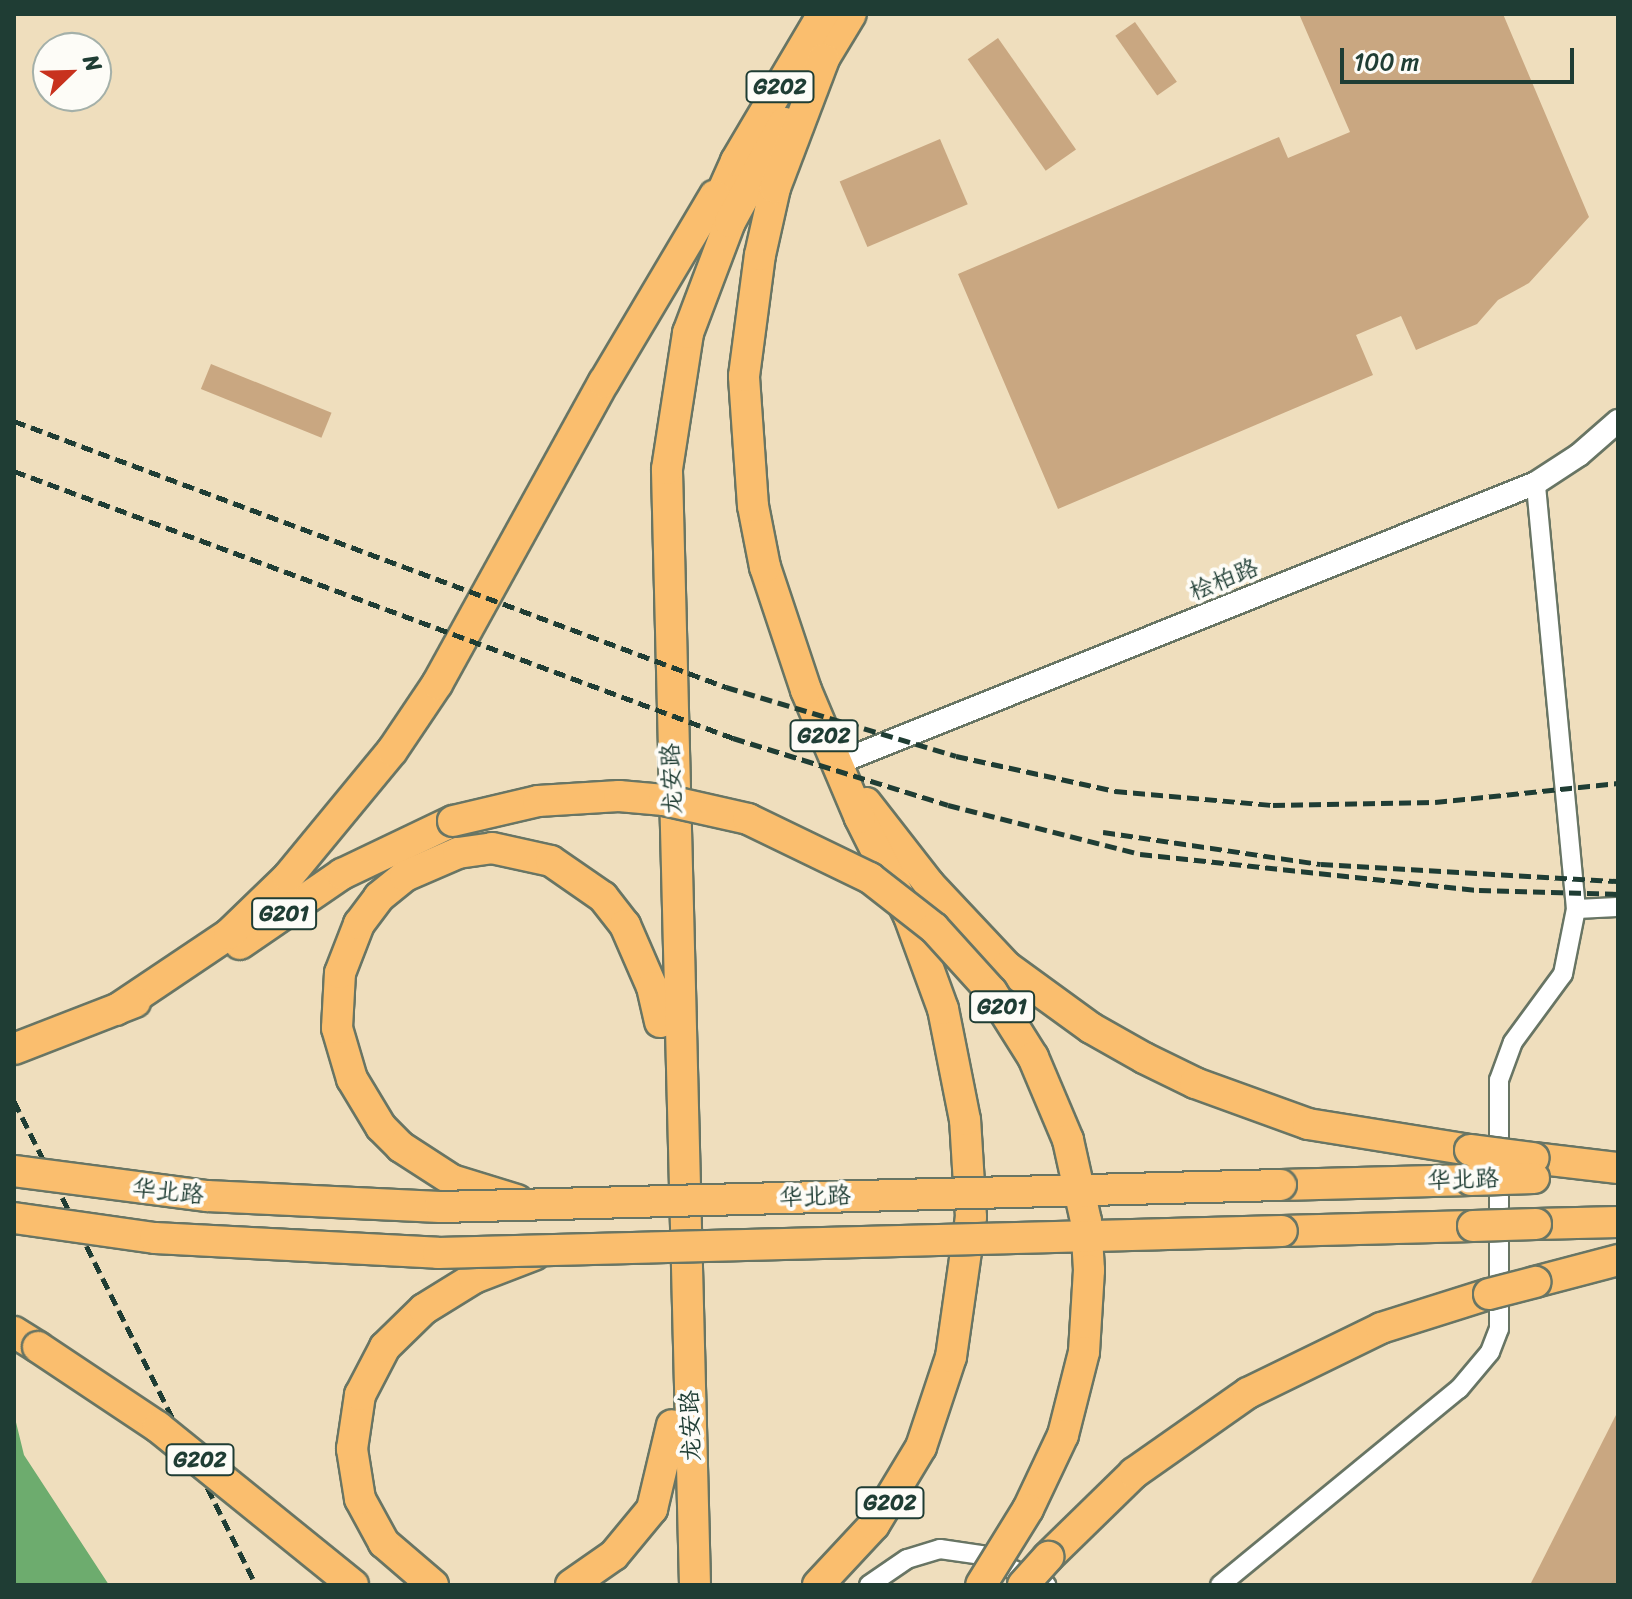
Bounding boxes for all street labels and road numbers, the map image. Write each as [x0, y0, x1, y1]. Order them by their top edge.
road number: G202 [744, 69, 816, 105]
street label: 桧柏路 [1185, 553, 1263, 607]
road number: G202 [788, 718, 860, 754]
street label: 龙安路 [656, 743, 688, 815]
road number: G201 [250, 896, 318, 932]
road number: G201 [968, 989, 1036, 1025]
street label: 华北路 [1427, 1164, 1499, 1196]
street label: 华北路 [131, 1174, 205, 1210]
street label: 华北路 [779, 1181, 851, 1213]
street label: 龙安路 [675, 1390, 707, 1462]
road number: G202 [164, 1442, 236, 1478]
road number: G202 [854, 1485, 926, 1521]

